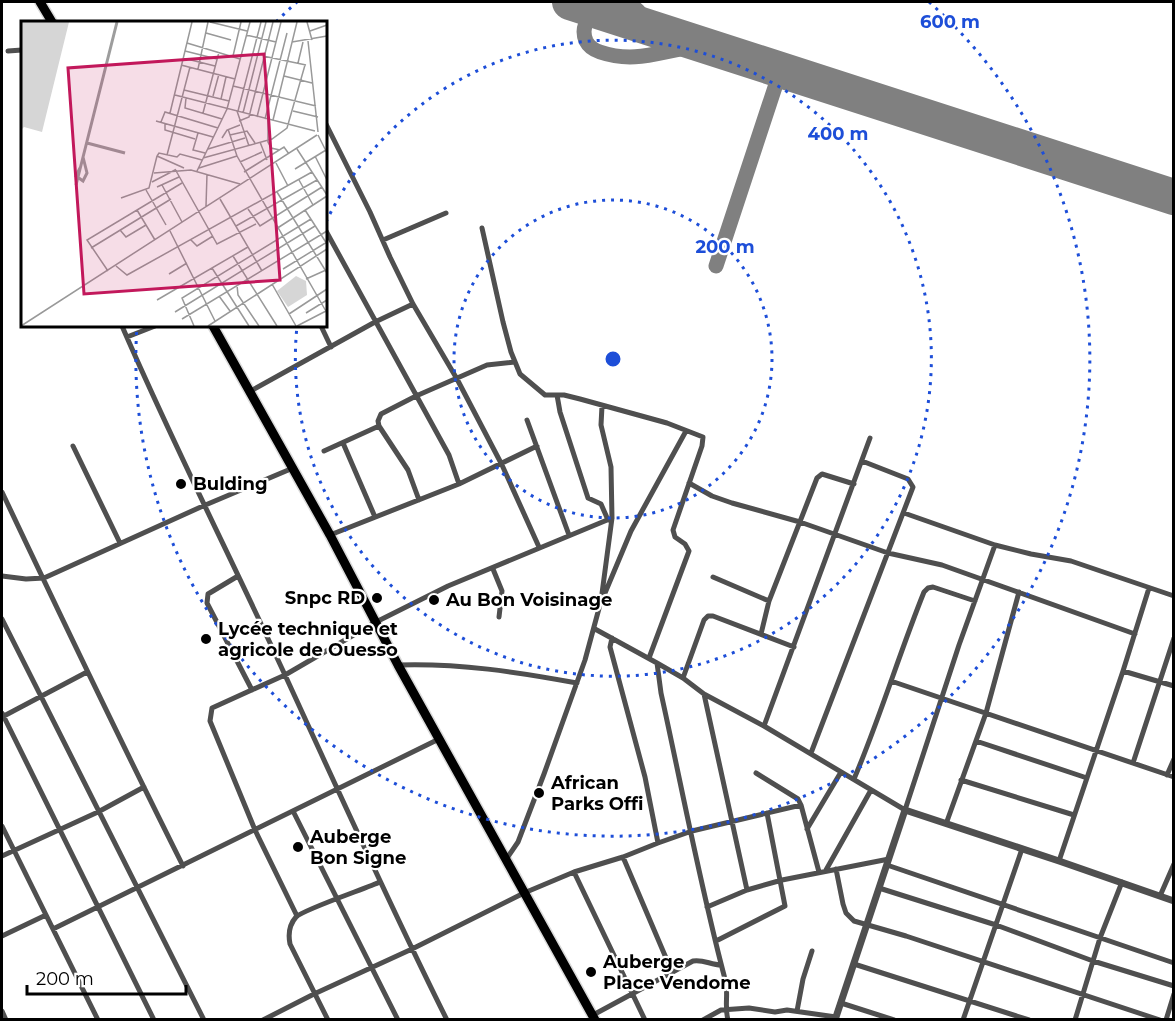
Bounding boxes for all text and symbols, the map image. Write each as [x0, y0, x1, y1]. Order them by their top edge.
text: 600 m [920, 11, 980, 33]
inset map [21, 21, 327, 327]
text: 400 m [808, 123, 868, 145]
text: 200 m [695, 236, 755, 258]
centre of rings [603, 349, 623, 369]
place label: Bulding [193, 473, 268, 495]
marker: Bulding [174, 477, 188, 491]
place label: Snpc RD [285, 587, 365, 609]
place label: Au Bon Voisinage [445, 589, 612, 611]
marker: Snpc RD [370, 591, 384, 605]
marker: Au Bon Voisinage [427, 593, 441, 607]
place label: Lycée technique et agricole de Ouesso [218, 618, 398, 661]
marker: Lycée technique et agricole de Ouesso [199, 632, 213, 646]
place label: African Parks Offi [550, 772, 643, 815]
marker: African Parks Offi [532, 786, 546, 800]
place label: Auberge Bon Signe [309, 826, 406, 869]
marker: Auberge Bon Signe [291, 840, 305, 854]
place label: Auberge Place Vendome [602, 951, 751, 994]
scale bar [27, 958, 186, 996]
marker: Auberge Place Vendome [584, 965, 598, 979]
text: 200 m [36, 968, 94, 990]

